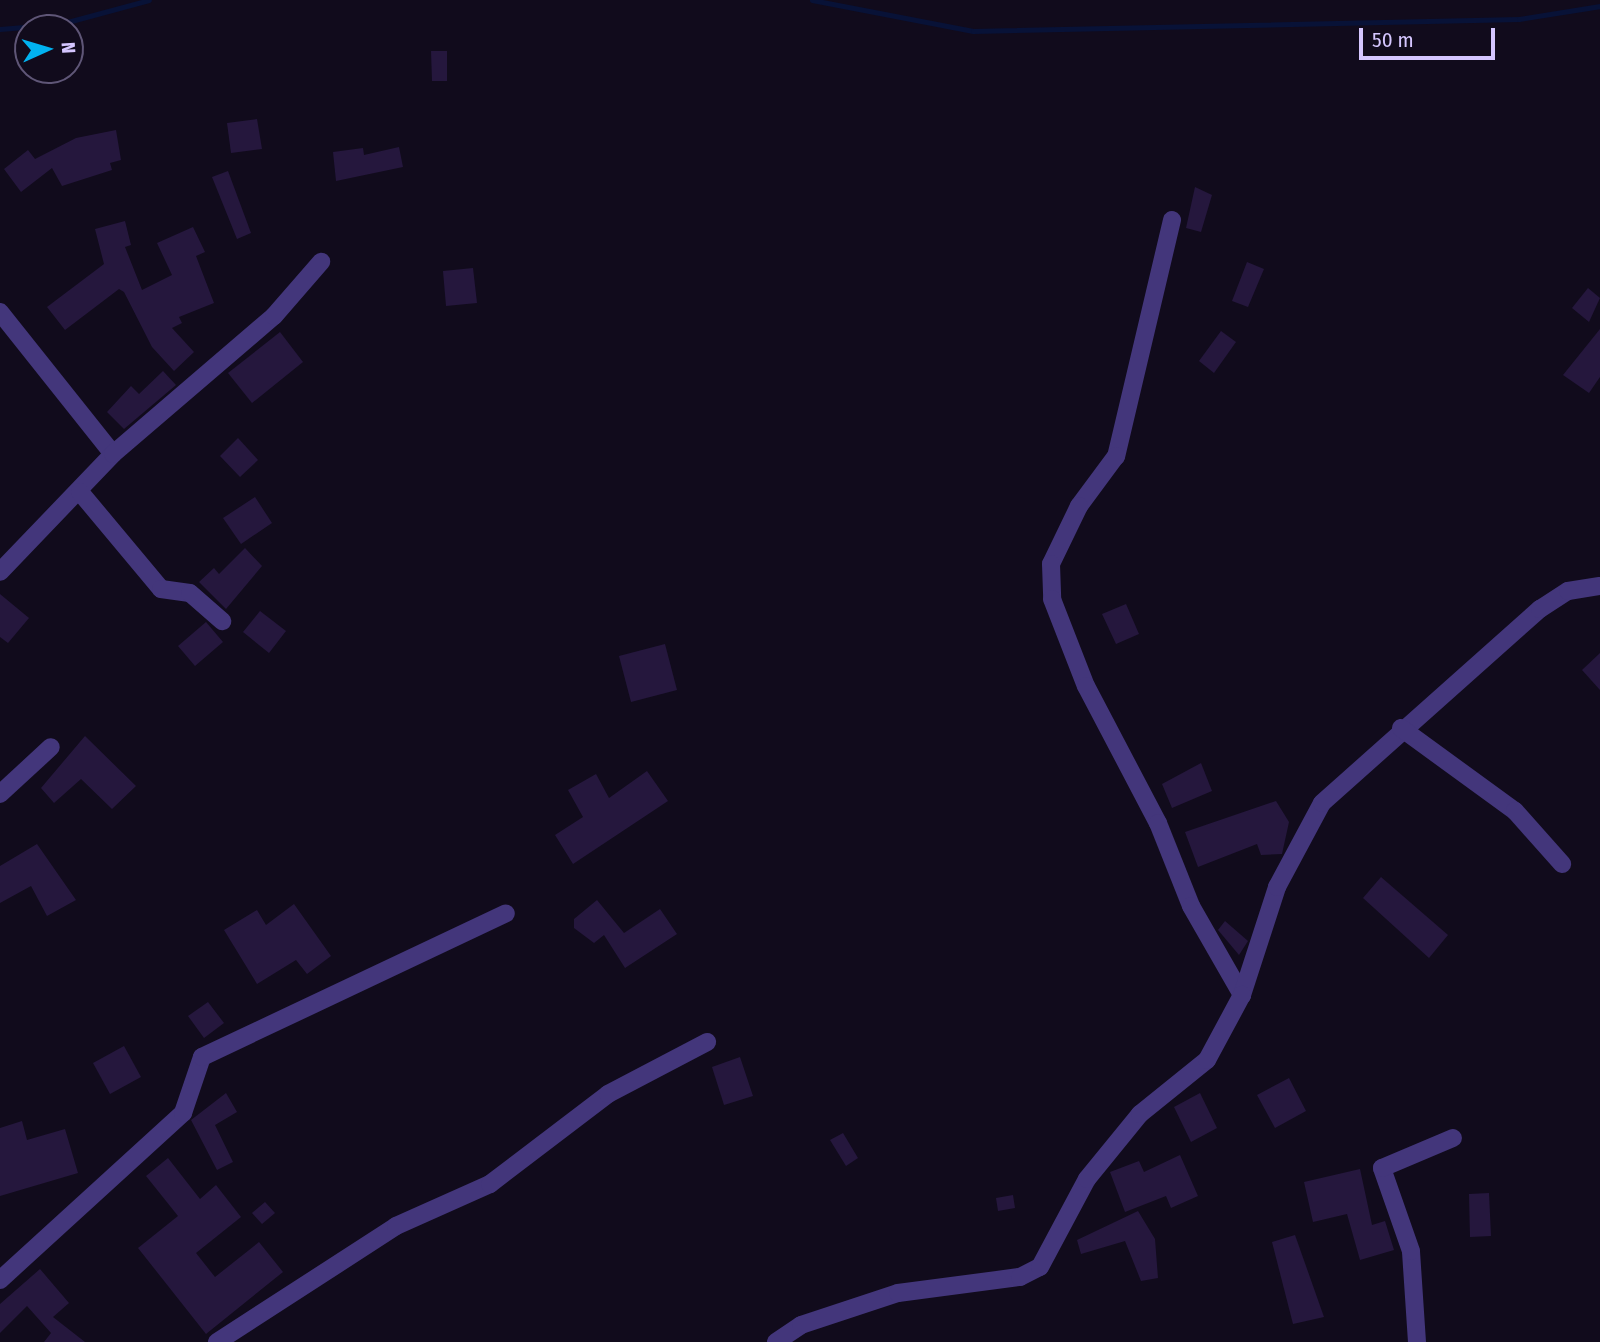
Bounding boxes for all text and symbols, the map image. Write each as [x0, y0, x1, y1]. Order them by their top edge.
north arrow [14, 14, 84, 84]
scale bar [1362, 14, 1498, 58]
text: 50 m [1372, 27, 1414, 53]
text: N [57, 41, 80, 54]

